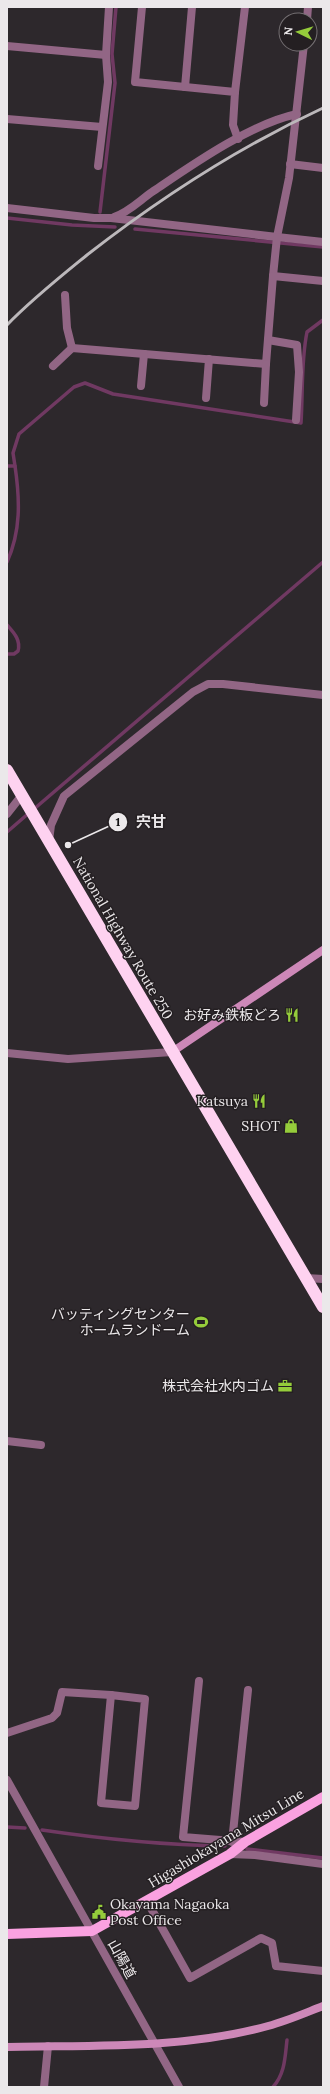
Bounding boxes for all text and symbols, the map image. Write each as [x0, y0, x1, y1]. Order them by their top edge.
north arrow [278, 12, 318, 52]
text: N [281, 26, 295, 36]
callout: 宍甘 [108, 809, 174, 836]
text: 宍甘 [136, 812, 166, 831]
text: 1 [116, 814, 121, 829]
street label: National Highway Route 250 [69, 854, 177, 1022]
place label: お好み鉄板どろ [183, 1006, 281, 1024]
restaurant icon: お好み鉄板どろ [284, 1007, 300, 1023]
place label: Katsuya [197, 1092, 248, 1110]
restaurant icon: Katsuya [251, 1093, 267, 1109]
place label: SHOT [241, 1117, 280, 1135]
shop icon: SHOT [283, 1118, 299, 1134]
place label: バッティングセンター ホームランドーム [51, 1305, 190, 1339]
sports icon: バッティングセンター ホームランドーム [193, 1314, 209, 1330]
place label: 株式会社水内ゴム [162, 1377, 274, 1395]
office icon: 株式会社水内ゴム [277, 1378, 293, 1394]
street label: Higashiokayama Mitsu Line [145, 1784, 307, 1892]
place label: Okayama Nagaoka Post Office [110, 1895, 229, 1929]
public building icon: Okayama Nagaoka Post Office [91, 1904, 107, 1920]
street label: 山陽道 [104, 1936, 140, 1982]

